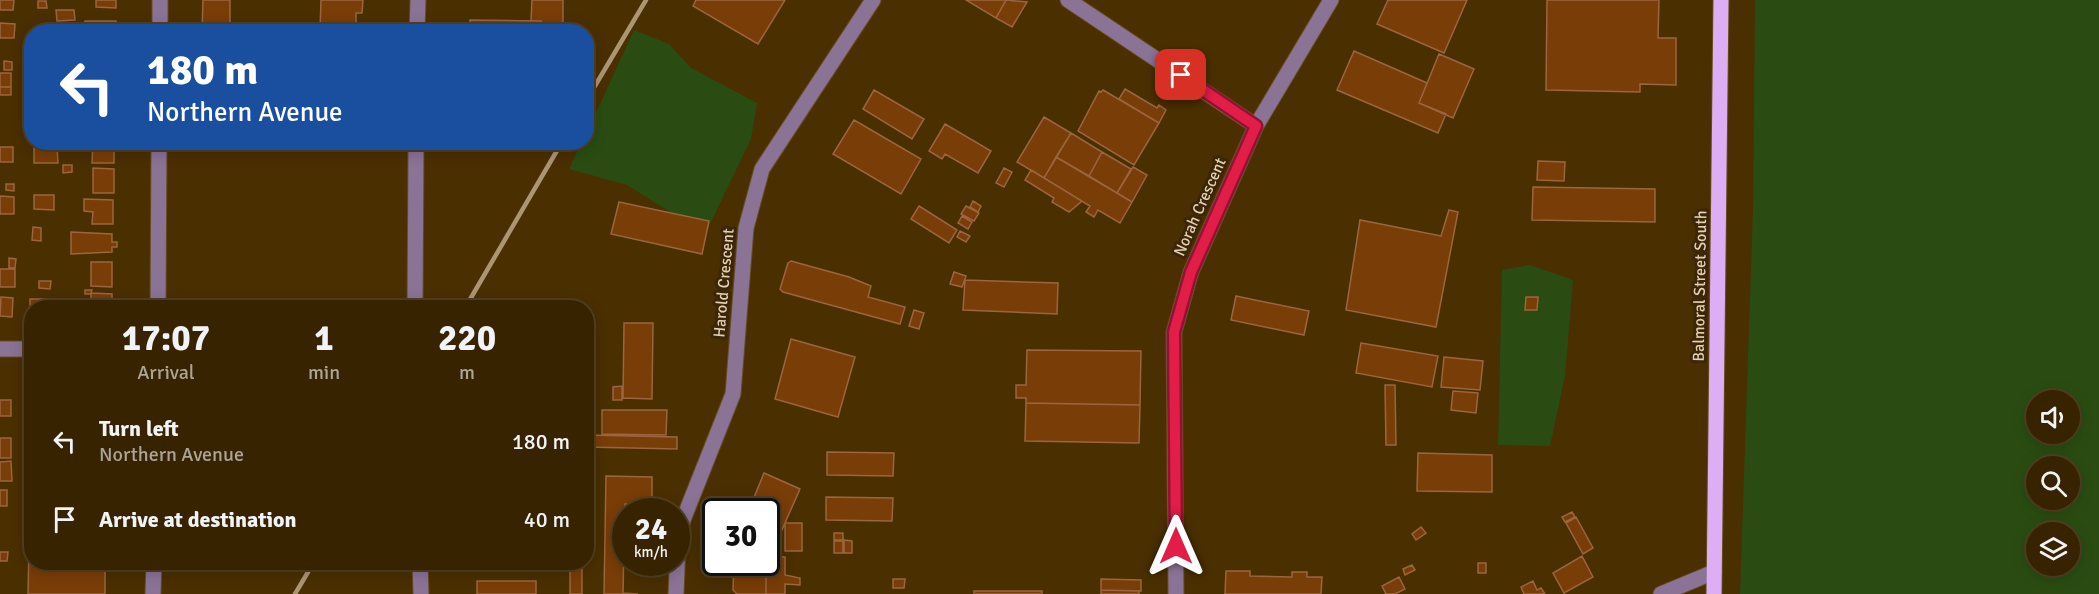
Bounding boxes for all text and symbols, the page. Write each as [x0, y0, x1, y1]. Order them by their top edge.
text: 180 m [147, 45, 258, 96]
icon: left [48, 48, 126, 126]
pin [1155, 49, 1206, 100]
icon: arrive [1164, 58, 1197, 91]
text: Northern Avenue [147, 96, 343, 129]
street label: Norah Crescent [1169, 154, 1231, 259]
street label: Balmoral Street South [1689, 210, 1711, 362]
street label: Harold Crescent [709, 227, 739, 338]
text: 17:07 [122, 316, 210, 361]
text: 1 [314, 316, 334, 361]
text: 220 [438, 316, 496, 361]
text: Arrival [137, 360, 195, 385]
text: min [308, 360, 340, 385]
text: m [459, 360, 475, 385]
map controls [2026, 390, 2080, 576]
button: sound [2026, 390, 2080, 444]
text: Turn left [99, 415, 179, 442]
icon: left [48, 425, 81, 458]
text: 180 m [512, 428, 570, 455]
text: Northern Avenue [99, 442, 244, 467]
button: search [2026, 456, 2080, 510]
speed limit sign: 30 [702, 498, 780, 576]
icon: arrive [48, 503, 81, 536]
text: Arrive at destination [99, 506, 296, 533]
text: 40 m [524, 506, 570, 533]
text: 24 [635, 511, 667, 548]
position arrow [1144, 514, 1208, 578]
button: layers [2026, 522, 2080, 576]
text: km/h [634, 543, 668, 561]

